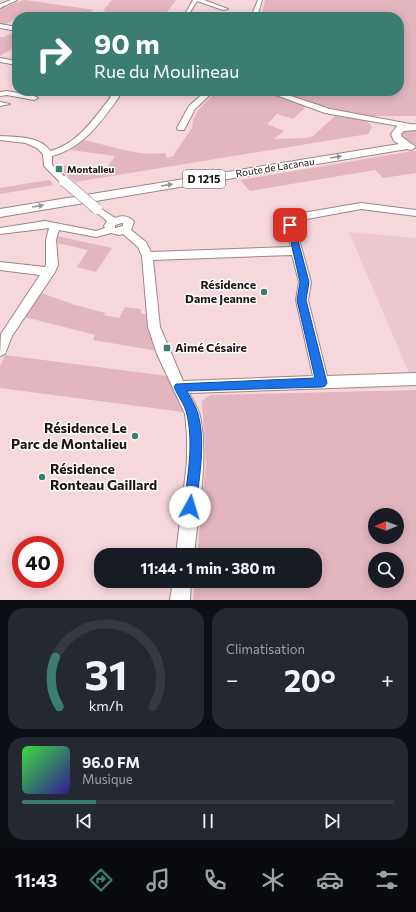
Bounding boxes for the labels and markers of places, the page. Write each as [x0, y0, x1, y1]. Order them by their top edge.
place label: Montalieu [67, 163, 115, 175]
marker: Montalieu [54, 164, 64, 174]
pin [273, 208, 307, 242]
place label: Résidence Dame Jeanne [185, 277, 256, 306]
marker: Résidence Dame Jeanne [259, 287, 269, 297]
place label: Aimé Césaire [175, 340, 247, 354]
marker: Aimé Césaire [162, 343, 172, 353]
place label: Résidence Le Parc de Montalieu [11, 419, 127, 452]
marker: Résidence Le Parc de Montalieu [130, 431, 140, 441]
place label: Résidence Ronteau Gaillard [50, 460, 157, 493]
marker: Résidence Ronteau Gaillard [37, 472, 47, 482]

